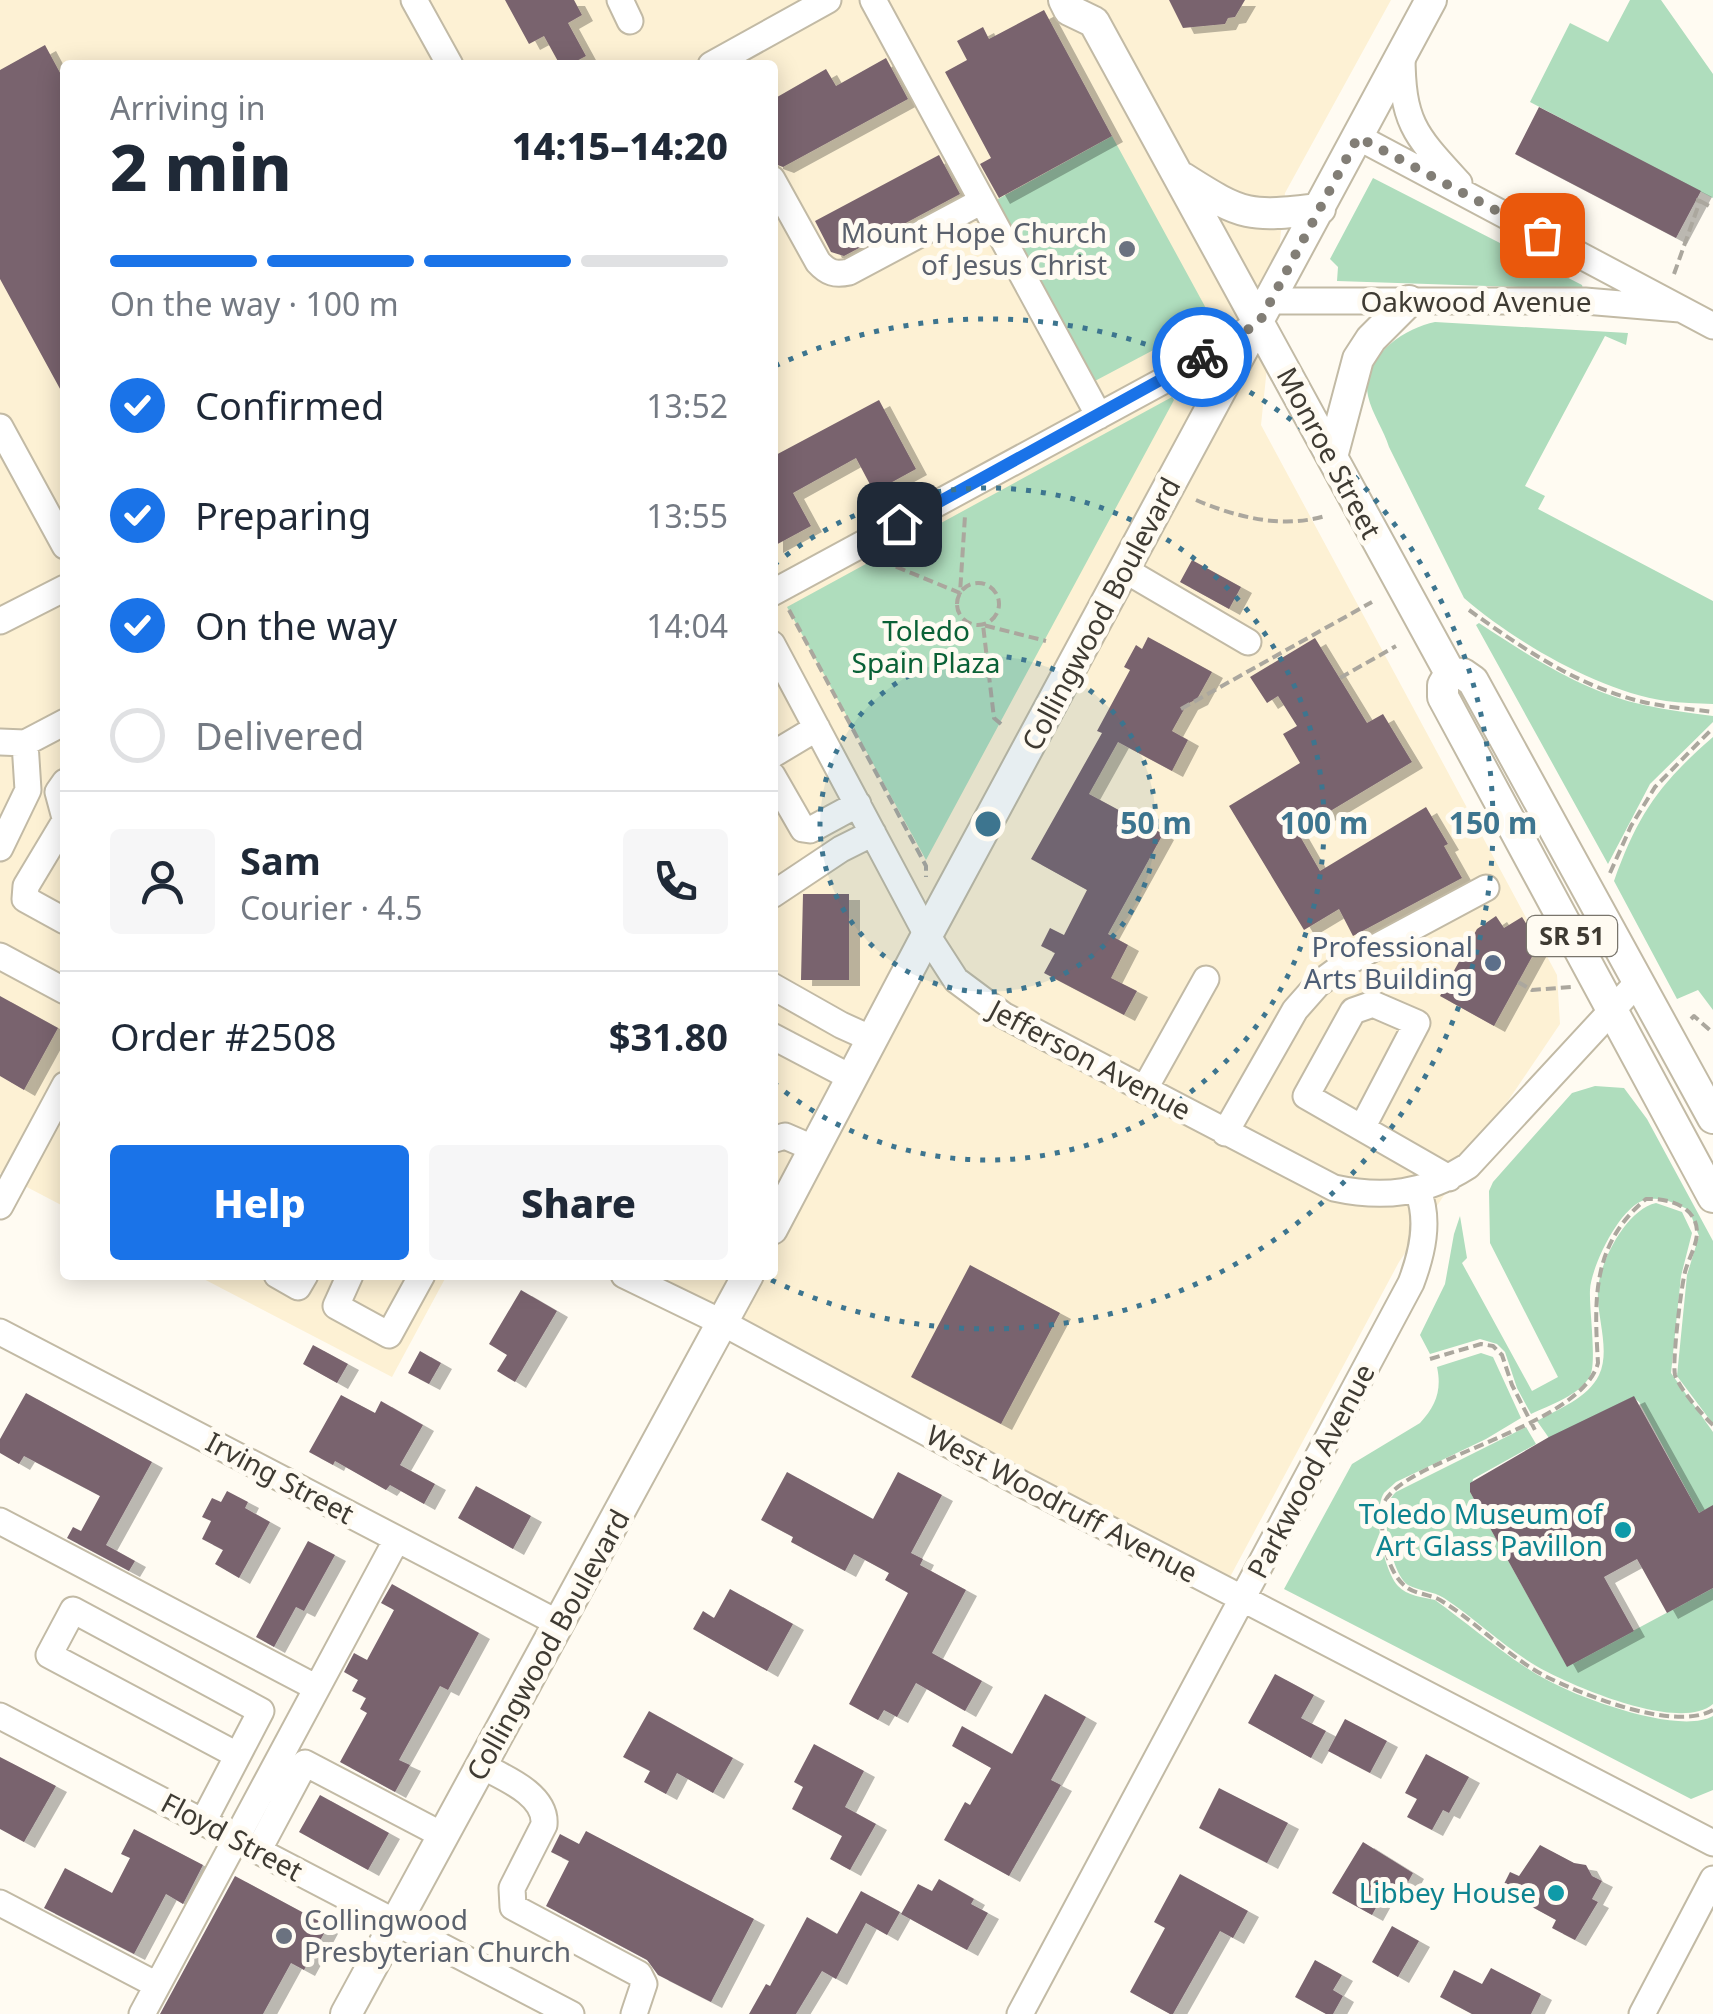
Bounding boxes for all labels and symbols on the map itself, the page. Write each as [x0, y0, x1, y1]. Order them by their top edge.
pin [1500, 193, 1585, 278]
place label: Mount Hope Church of Jesus Christ [841, 213, 1107, 283]
marker: Mount Hope Church of Jesus Christ [1116, 238, 1138, 260]
street label: Oakwood Avenue [1360, 282, 1592, 320]
courier [1152, 307, 1252, 407]
street label: Monroe Street [1269, 360, 1391, 545]
street label: Collingwood Boulevard [1012, 470, 1188, 757]
pin [857, 482, 942, 567]
park label: Toledo Spain Plaza [852, 611, 1000, 681]
text: 50 m [1120, 802, 1192, 843]
text: 100 m [1280, 802, 1368, 843]
text: 150 m [1449, 802, 1537, 843]
centre of rings [970, 806, 1006, 842]
road number: SR 51 [1527, 916, 1617, 956]
place label: Professional Arts Building [1304, 927, 1473, 997]
marker: Professional Arts Building [1482, 952, 1504, 974]
street label: Jefferson Avenue [980, 989, 1198, 1128]
street label: Parkwood Avenue [1238, 1357, 1383, 1584]
street label: West Woodruff Avenue [920, 1415, 1205, 1591]
street label: Irving Street [200, 1422, 361, 1532]
place label: Toledo Museum of Art Glass Pavillon [1359, 1494, 1604, 1564]
street label: Collingwood Boulevard [457, 1502, 638, 1787]
marker: Toledo Museum of Art Glass Pavillon [1612, 1519, 1634, 1541]
street label: Floyd Street [155, 1783, 310, 1889]
place label: Libbey House [1359, 1873, 1536, 1911]
marker: Libbey House [1545, 1882, 1567, 1904]
place label: Collingwood Presbyterian Church [304, 1900, 571, 1970]
marker: Collingwood Presbyterian Church [273, 1925, 295, 1947]

